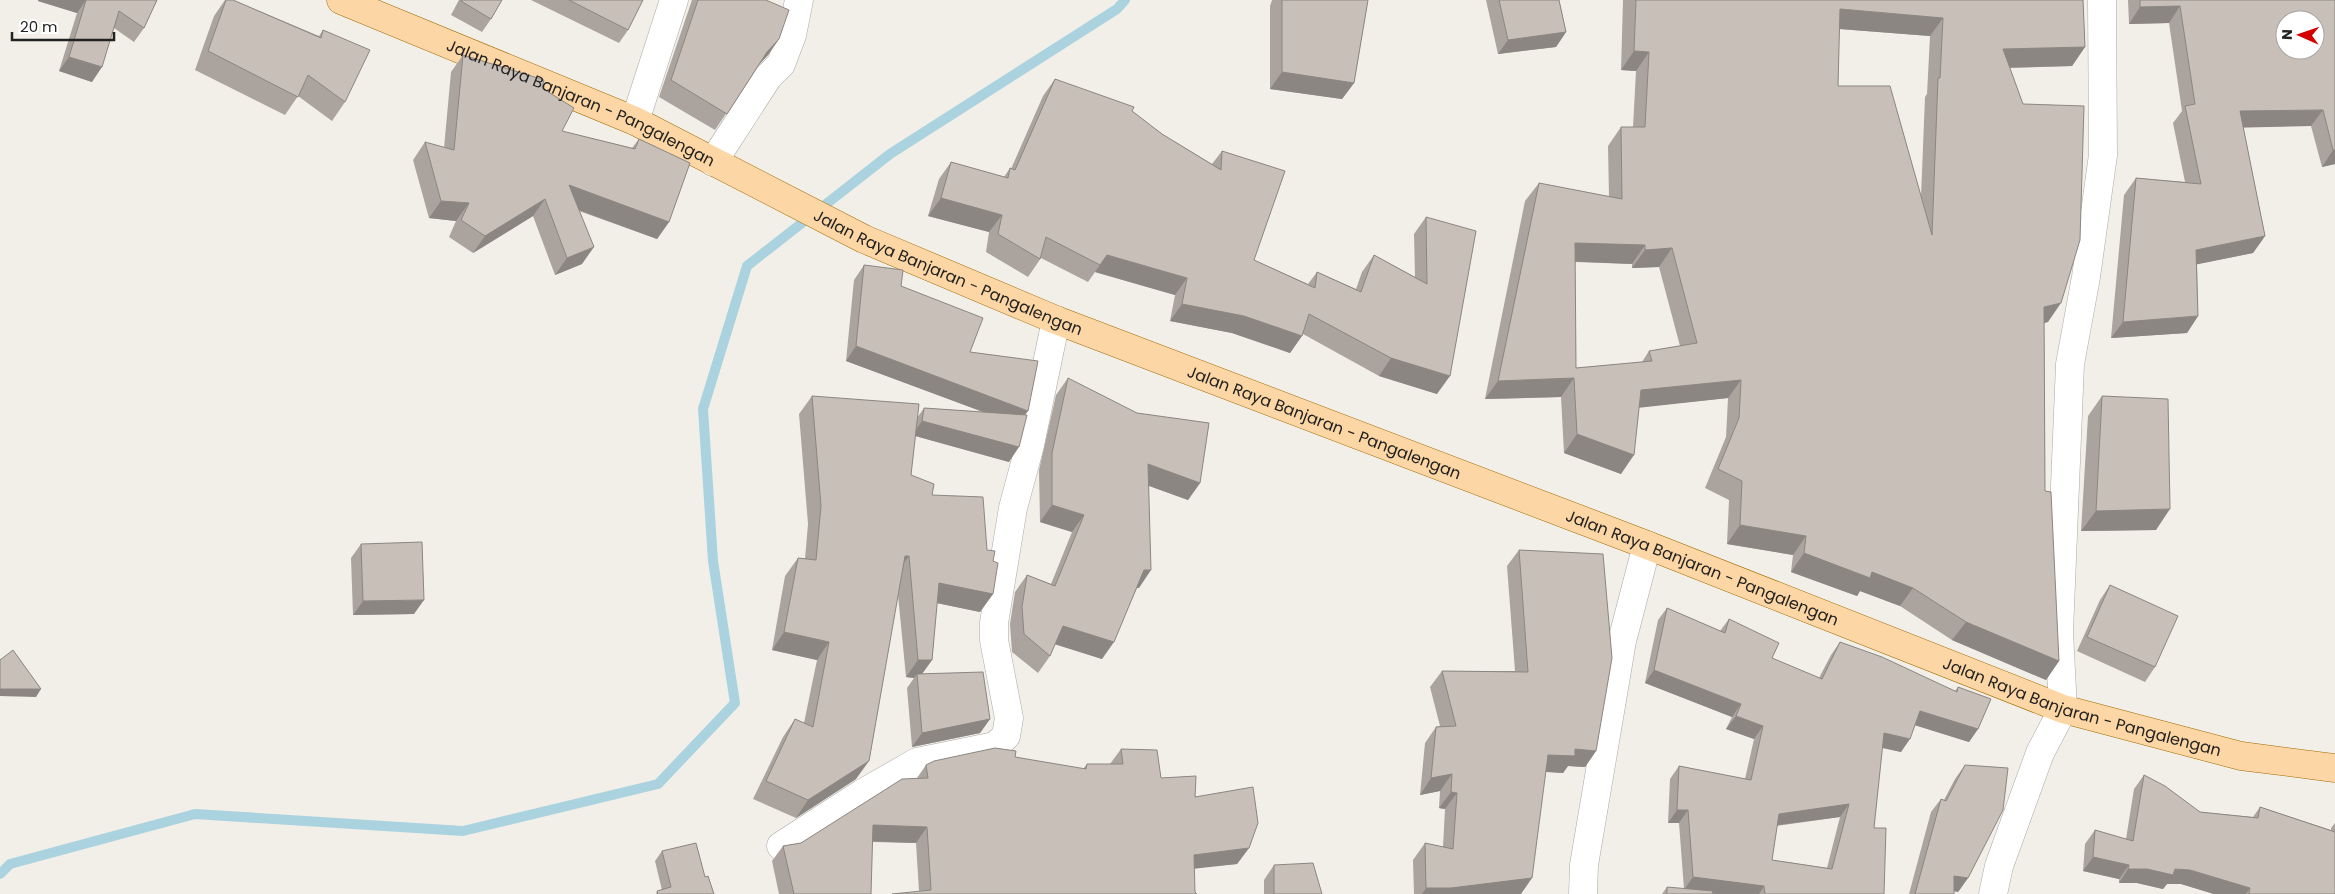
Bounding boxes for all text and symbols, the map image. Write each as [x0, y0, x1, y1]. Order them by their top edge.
scale bar [12, 10, 115, 42]
north arrow [2275, 10, 2325, 60]
text: 20 m [20, 16, 58, 37]
text: N [2277, 29, 2297, 40]
street label: Jalan Raya Banjaran - Pangalengan [443, 34, 719, 172]
street label: Jalan Raya Banjaran - Pangalengan [809, 204, 1086, 341]
street label: Jalan Raya Banjaran - Pangalengan [1184, 360, 1464, 485]
street label: Jalan Raya Banjaran - Pangalengan [1562, 504, 1842, 632]
street label: Jalan Raya Banjaran - Pangalengan [1939, 652, 2224, 762]

